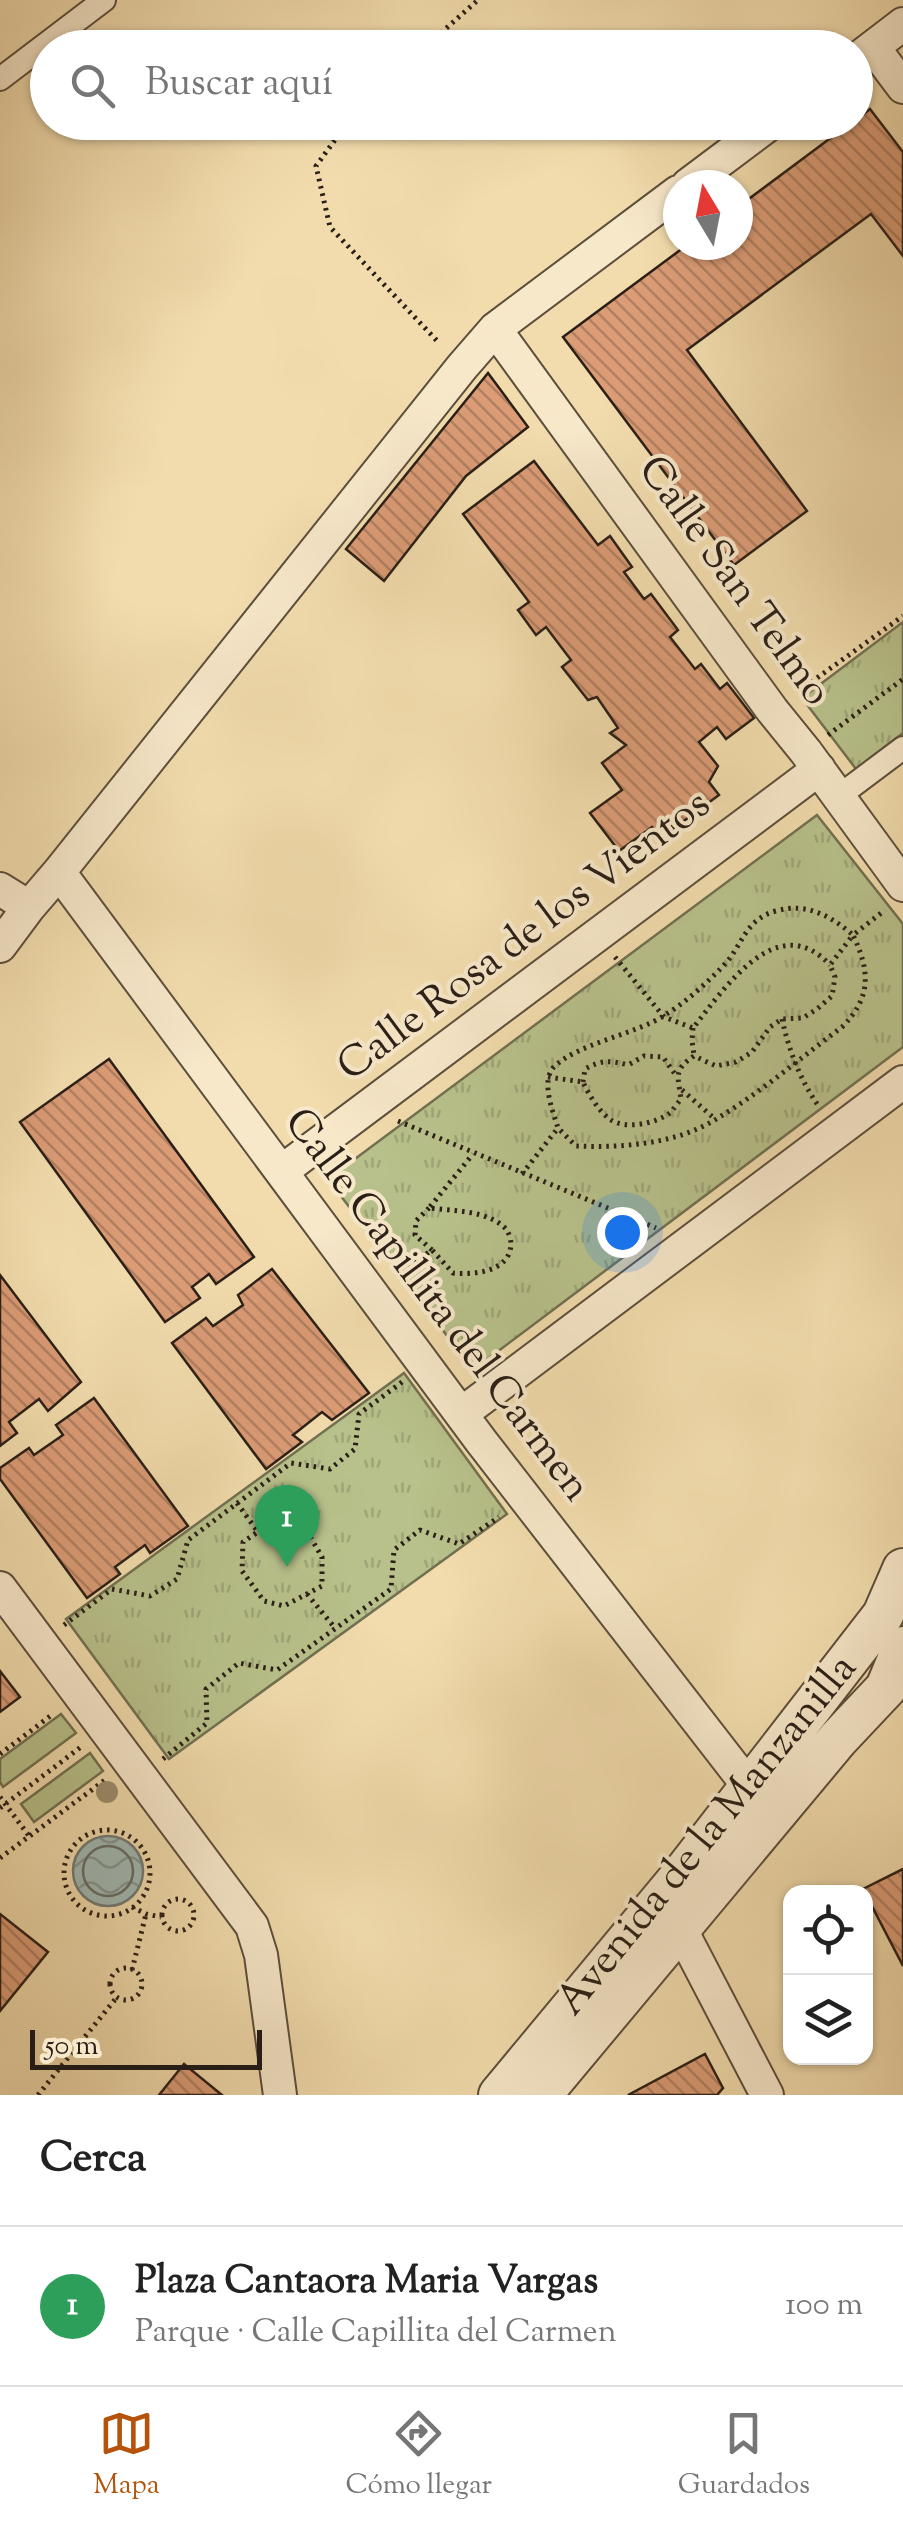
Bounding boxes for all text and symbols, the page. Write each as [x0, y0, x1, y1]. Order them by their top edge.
search box [30, 30, 873, 140]
icon: search [65, 58, 120, 113]
text: Buscar aquí [145, 58, 333, 112]
north arrow [663, 170, 753, 260]
street label: Calle San Telmo [622, 444, 844, 720]
street label: Calle Rosa de los Vientos [326, 777, 724, 1097]
street label: Calle Capillita del Carmen [268, 1097, 604, 1515]
your location [597, 1207, 648, 1258]
pin: 1 [254, 1484, 320, 1567]
street label: Avenida de la Manzanilla [543, 1642, 873, 2030]
map controls [783, 1885, 873, 2065]
button: locate [783, 1885, 873, 1975]
button: layers [783, 1975, 873, 2065]
scale bar [30, 2025, 262, 2070]
text: 50 m [45, 2027, 99, 2067]
text: Cerca [40, 2130, 146, 2190]
text: Plaza Cantaora Maria Vargas [135, 2256, 598, 2310]
text: 1 [67, 2283, 78, 2329]
text: 100 m [785, 2283, 863, 2329]
text: Parque · Calle Capillita del Carmen [135, 2310, 617, 2356]
tab: Mapa [93, 2406, 160, 2506]
tab: Cómo llegar [346, 2406, 492, 2506]
tab: Guardados [678, 2406, 810, 2506]

